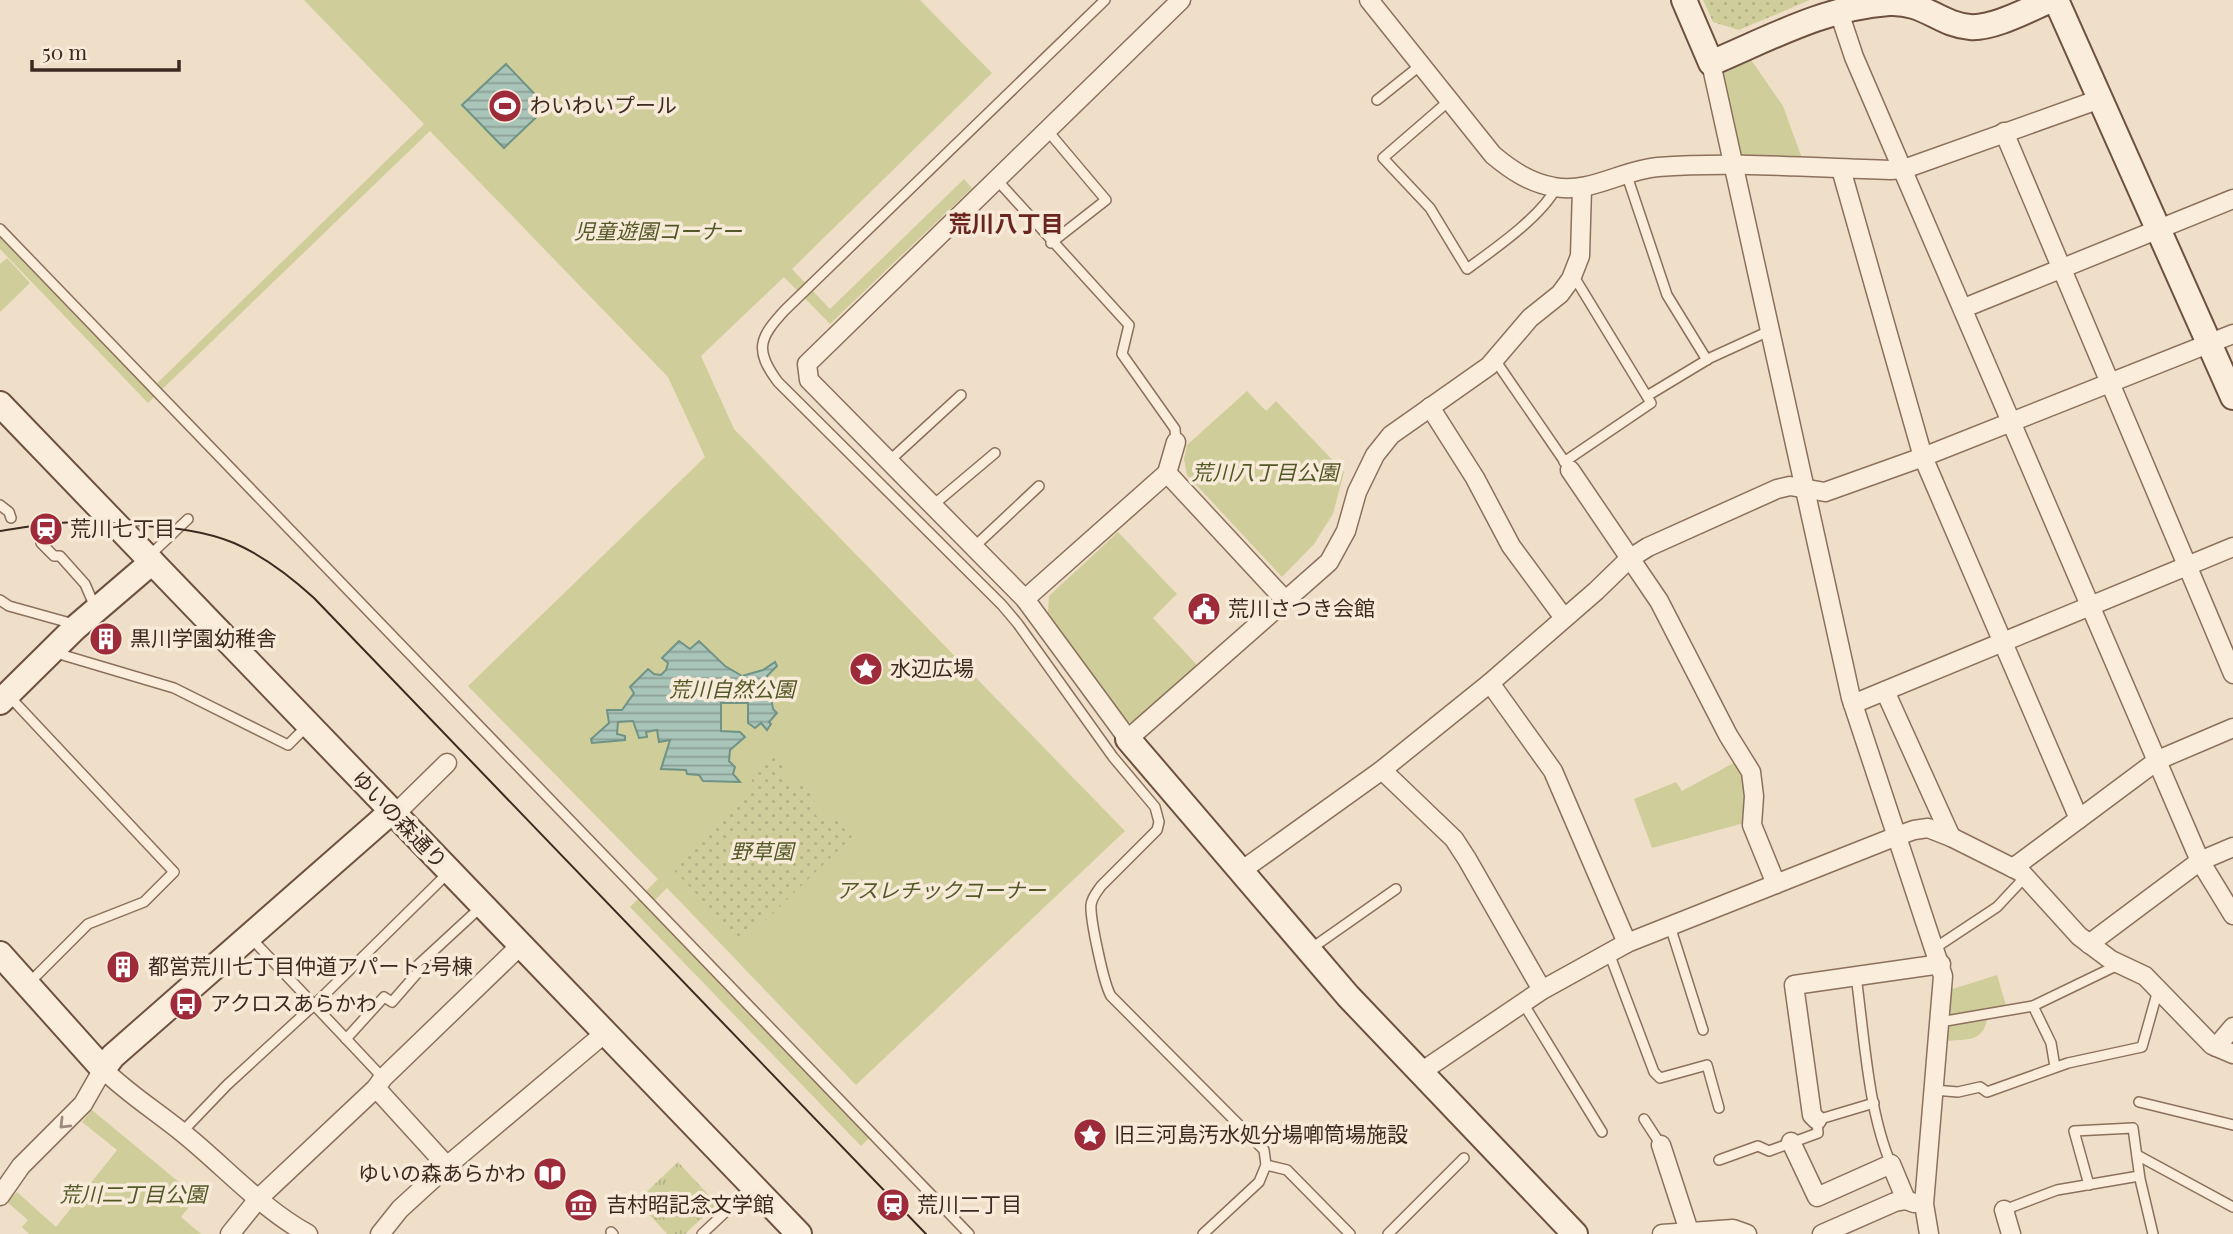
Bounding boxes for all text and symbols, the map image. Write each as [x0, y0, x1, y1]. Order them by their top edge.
scale bar [32, 28, 178, 72]
text: 50 m [42, 37, 88, 65]
sports icon: わいわいプール [486, 87, 524, 125]
place label: わいわいプール [530, 90, 677, 118]
district label: 荒川八丁目 [949, 207, 1064, 238]
park label: 児童遊園コーナー [574, 216, 743, 244]
park label: 荒川八丁目公園 [1192, 457, 1341, 485]
station icon: 荒川七丁目 [27, 510, 65, 548]
place label: 荒川七丁目 [70, 513, 175, 541]
public building icon: 荒川さつき会館 [1185, 590, 1223, 628]
place label: 荒川さつき会館 [1228, 593, 1375, 621]
building icon: 黒川学園幼稚舎 [87, 620, 125, 658]
place label: 黒川学園幼稚舎 [130, 623, 277, 651]
place icon: 水辺広場 [847, 650, 885, 688]
place label: 水辺広場 [890, 653, 974, 681]
park label: 荒川自然公園 [669, 674, 798, 702]
street label: ゆいの森通り [347, 764, 454, 874]
park label: 野草園 [731, 836, 796, 864]
park label: アスレチックコーナー [836, 875, 1047, 903]
building icon: 都営荒川七丁目仲道アパート2号棟 [104, 948, 142, 986]
place label: 都営荒川七丁目仲道アパート2号棟 [148, 951, 473, 979]
bus stop icon: アクロスあらかわ [167, 985, 205, 1023]
place label: アクロスあらかわ [210, 988, 377, 1016]
one-way arrow [59, 1115, 72, 1128]
place icon: 旧三河島汚水処分場喞筒場施設 [1071, 1116, 1109, 1154]
place label: 旧三河島汚水処分場喞筒場施設 [1114, 1119, 1408, 1147]
library icon: ゆいの森あらかわ [531, 1155, 569, 1193]
place label: ゆいの森あらかわ [358, 1158, 526, 1186]
park label: 荒川二丁目公園 [60, 1179, 209, 1207]
museum icon: 吉村昭記念文学館 [562, 1186, 600, 1224]
station icon: 荒川二丁目 [874, 1186, 912, 1224]
place label: 吉村昭記念文学館 [606, 1189, 774, 1217]
place label: 荒川二丁目 [917, 1189, 1022, 1217]

